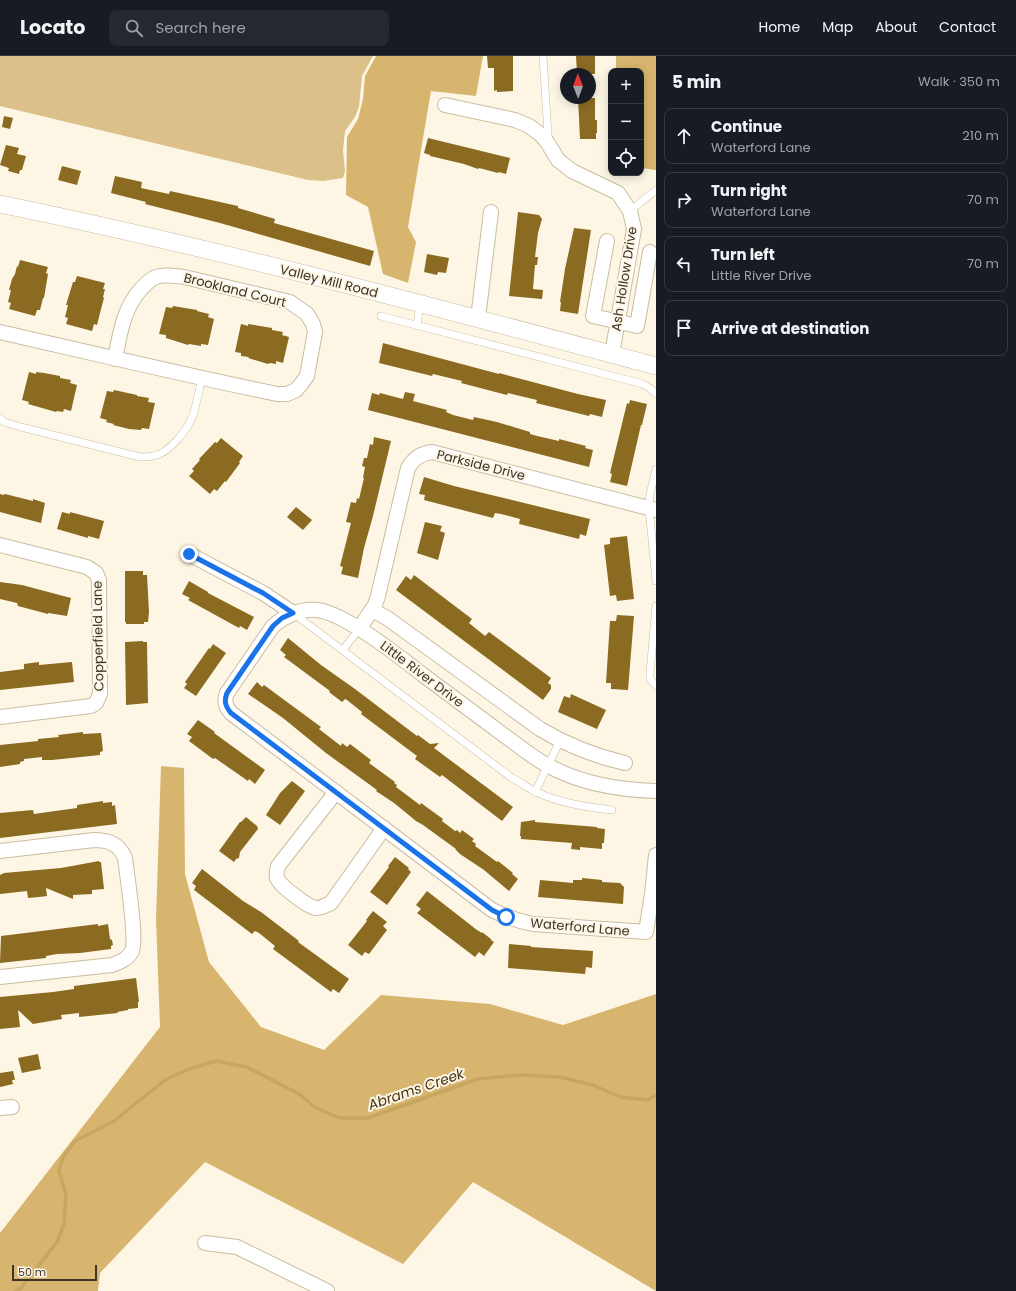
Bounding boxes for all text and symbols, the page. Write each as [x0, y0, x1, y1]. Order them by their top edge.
search box [109, 10, 389, 46]
text: Locato [20, 14, 85, 41]
icon: search [123, 17, 145, 39]
text: Search here [155, 17, 246, 38]
text: Home [758, 17, 800, 37]
text: Map [822, 17, 853, 37]
text: About [875, 17, 917, 37]
text: Contact [939, 17, 996, 37]
north arrow [560, 68, 596, 104]
map controls [608, 68, 644, 176]
button: + [608, 68, 644, 104]
text: 5 min [672, 70, 721, 94]
text: Walk · 350 m [918, 72, 1000, 91]
button: − [608, 104, 644, 140]
text: Continue [711, 116, 782, 137]
icon: ahead [673, 125, 695, 147]
text: 210 m [962, 126, 999, 145]
text: Waterford Lane [711, 138, 811, 157]
button: locate [608, 140, 644, 176]
text: Turn right [711, 180, 787, 201]
icon: right [673, 189, 695, 211]
text: 70 m [967, 190, 999, 209]
text: Waterford Lane [711, 202, 811, 221]
street label: Ash Hollow Drive [606, 225, 642, 333]
text: Turn left [711, 244, 775, 265]
icon: left [673, 253, 695, 275]
text: 70 m [967, 254, 999, 273]
street label: Valley Mill Road [278, 260, 380, 302]
text: Little River Drive [711, 266, 811, 285]
street label: Brookland Court [182, 268, 288, 312]
icon: arrive [673, 317, 695, 339]
text: Arrive at destination [711, 318, 869, 339]
street label: Parkside Drive [435, 445, 527, 485]
route end [180, 545, 198, 563]
street label: Copperfield Lane [88, 581, 108, 691]
street label: Little River Drive [376, 636, 468, 712]
route start [497, 908, 515, 926]
street label: Waterford Lane [530, 913, 630, 941]
water label: Abrams Creek [364, 1063, 467, 1115]
scale bar [12, 1263, 97, 1282]
text: 50 m [18, 1264, 46, 1280]

